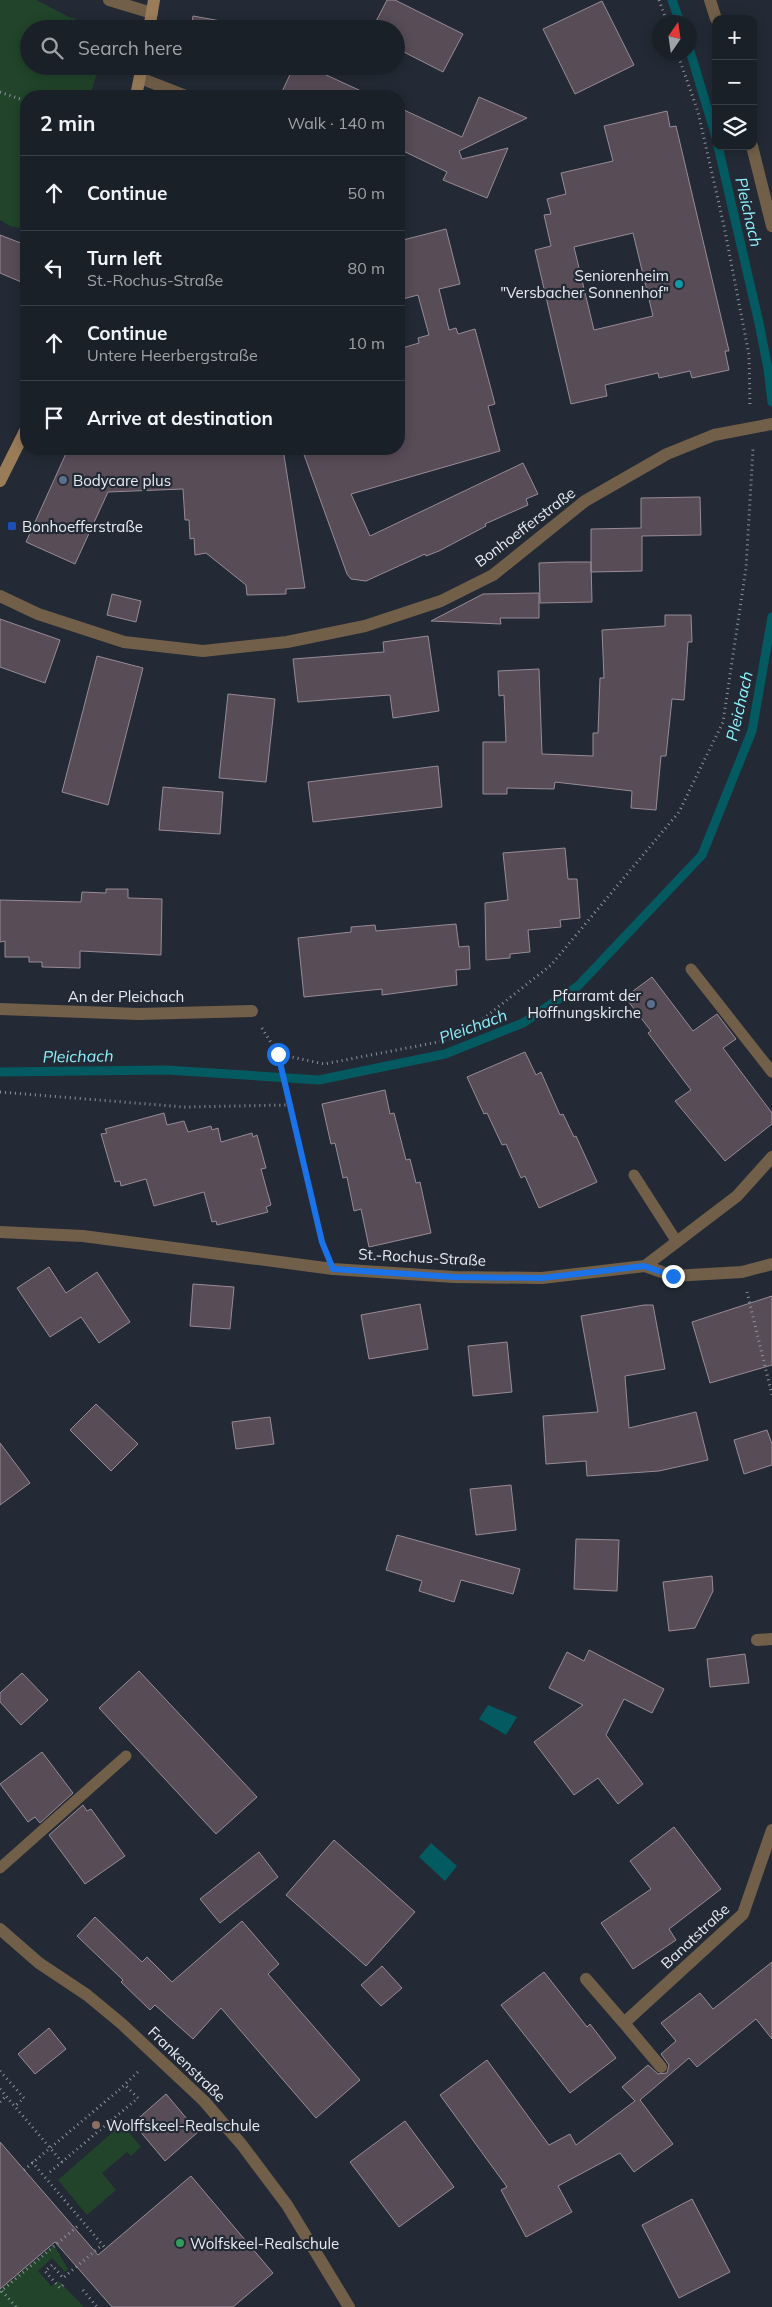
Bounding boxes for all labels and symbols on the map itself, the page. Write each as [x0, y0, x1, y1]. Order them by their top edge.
north arrow [652, 15, 697, 60]
water label: Pleichach [731, 175, 767, 249]
place label: Seniorenheim "Versbacher Sonnenhof" [500, 266, 669, 302]
marker: Seniorenheim "Versbacher Sonnenhof" [673, 278, 685, 290]
place label: Bodycare plus [73, 471, 171, 490]
marker: Bodycare plus [57, 474, 69, 486]
street label: Bonhoefferstraße [471, 483, 579, 571]
place label: Bonhoefferstraße [22, 517, 143, 536]
marker: Bonhoefferstraße [6, 520, 18, 532]
water label: Pleichach [721, 669, 757, 743]
place label: Pfarramt der Hoffnungskirche [527, 986, 642, 1022]
street label: An der Pleichach [68, 987, 184, 1006]
marker: Pfarramt der Hoffnungskirche [645, 998, 657, 1010]
water label: Pleichach [436, 1004, 510, 1048]
route start [267, 1043, 290, 1066]
water label: Pleichach [42, 1045, 114, 1067]
street label: St.-Rochus-Straße [358, 1244, 486, 1270]
route end [662, 1265, 685, 1288]
street label: Banatstraße [657, 1899, 733, 1973]
street label: Frankenstraße [144, 2022, 230, 2106]
place label: Wolffskeel-Realschule [106, 2116, 260, 2135]
marker: Wolffskeel-Realschule [90, 2119, 102, 2131]
place label: Wolfskeel-Realschule [190, 2234, 339, 2253]
marker: Wolfskeel-Realschule [174, 2237, 186, 2249]

